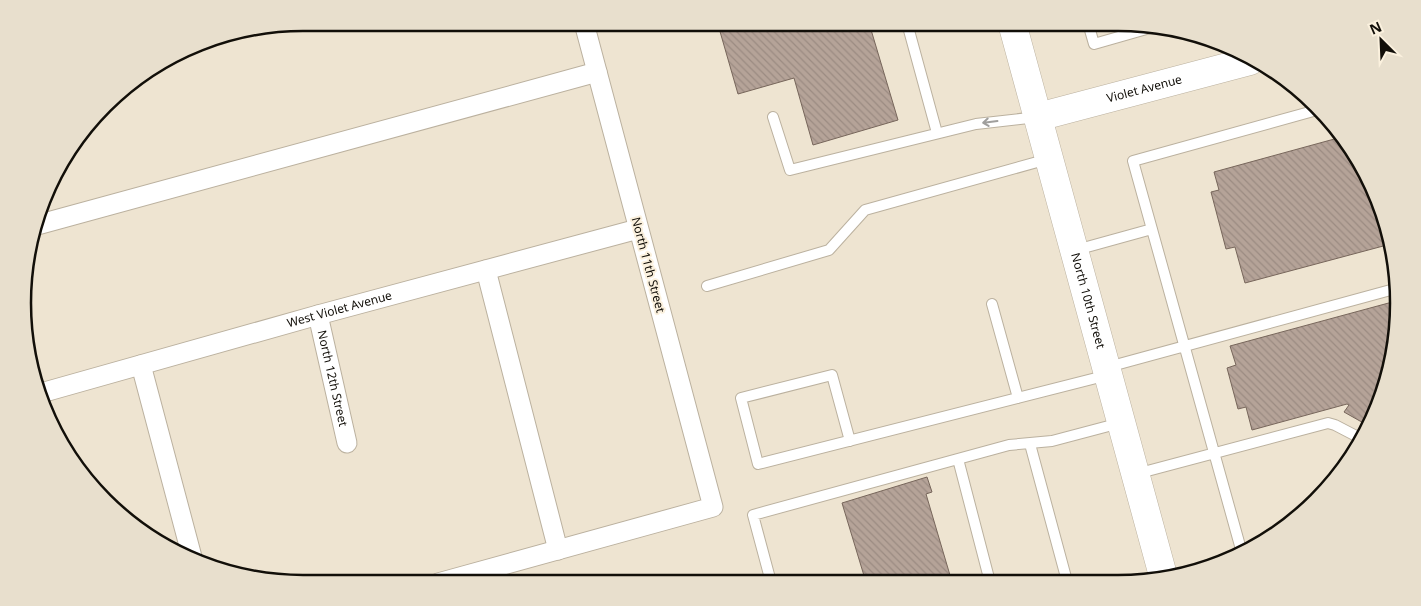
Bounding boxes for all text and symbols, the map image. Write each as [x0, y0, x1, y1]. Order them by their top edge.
north arrow [1356, 15, 1406, 65]
text: N [1366, 17, 1385, 39]
street label: Violet Avenue [1105, 70, 1184, 106]
one-way arrow [982, 117, 998, 127]
street label: North 11th Street [628, 215, 670, 315]
street label: North 10th Street [1067, 251, 1110, 351]
street label: West Violet Avenue [285, 286, 394, 331]
street label: North 12th Street [314, 328, 352, 429]

